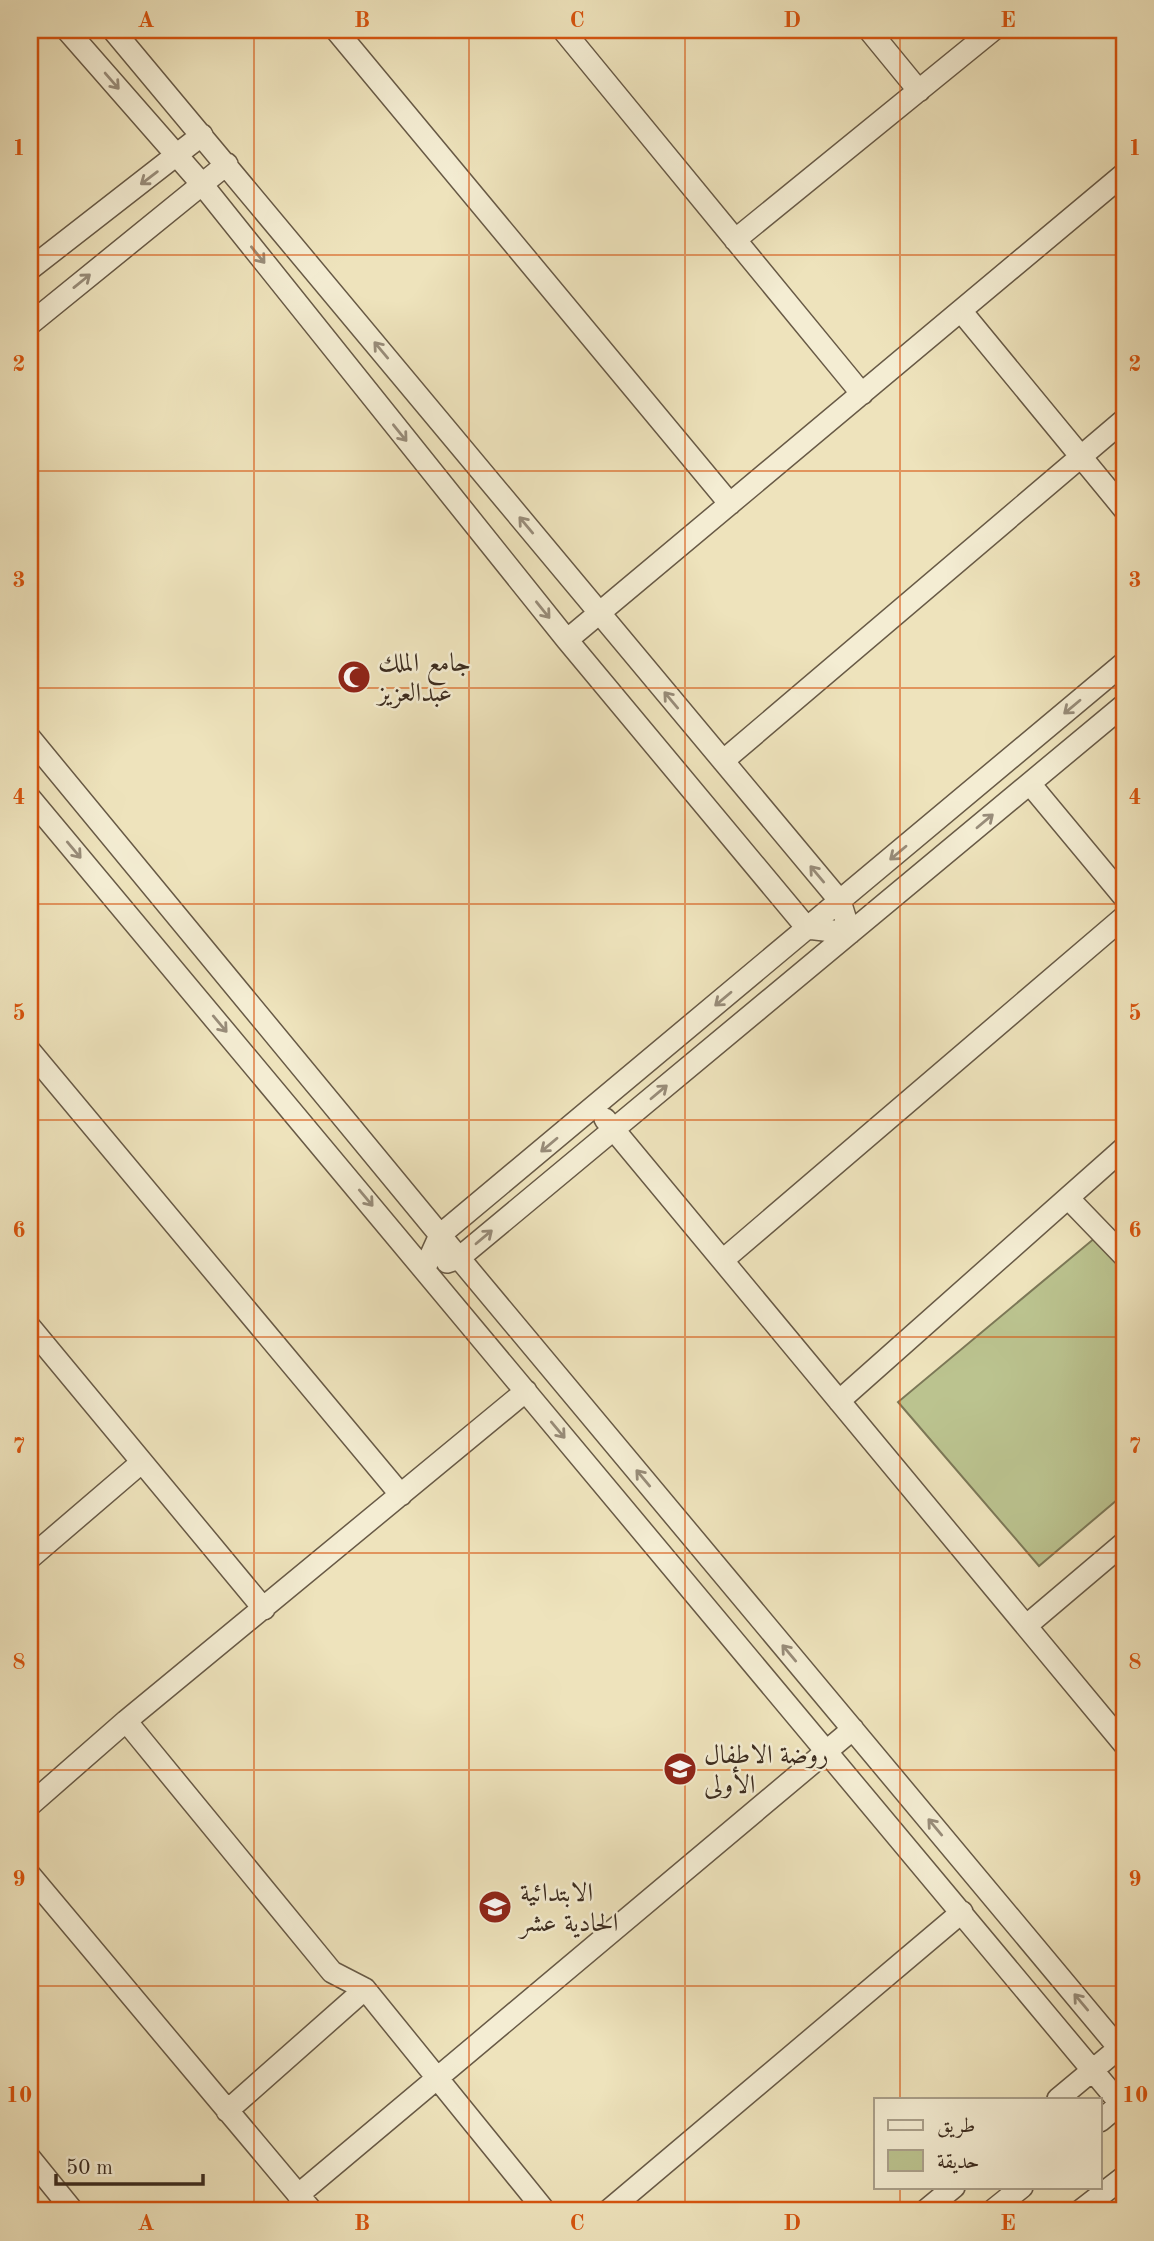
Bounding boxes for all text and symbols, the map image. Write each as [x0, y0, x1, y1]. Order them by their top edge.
text: A [137, 9, 155, 32]
text: B [354, 9, 370, 32]
text: C [569, 9, 585, 32]
text: D [783, 9, 801, 32]
text: E [1000, 9, 1016, 32]
one-way arrow [104, 72, 120, 90]
text: 1 [12, 137, 26, 160]
text: 1 [1128, 137, 1142, 160]
one-way arrow [140, 170, 159, 185]
one-way arrow [251, 245, 266, 264]
one-way arrow [73, 273, 91, 288]
one-way arrow [373, 341, 389, 359]
text: 2 [12, 353, 26, 376]
text: 2 [1128, 353, 1142, 376]
one-way arrow [393, 423, 408, 441]
one-way arrow [518, 517, 534, 535]
text: 3 [12, 569, 26, 592]
text: 3 [1128, 569, 1142, 592]
one-way arrow [535, 601, 550, 619]
place label: جامع الملك عبدالعزيز [375, 651, 471, 709]
mosque icon: جامع الملك عبدالعزيز [335, 658, 373, 696]
one-way arrow [663, 691, 679, 709]
one-way arrow [1063, 698, 1081, 714]
text: 4 [12, 786, 26, 809]
text: 4 [1128, 786, 1142, 809]
one-way arrow [975, 813, 993, 829]
one-way arrow [66, 840, 82, 858]
one-way arrow [889, 845, 907, 861]
one-way arrow [810, 866, 825, 884]
one-way arrow [714, 990, 732, 1006]
text: 5 [12, 1002, 26, 1025]
text: 5 [1128, 1002, 1142, 1025]
one-way arrow [212, 1015, 228, 1033]
one-way arrow [650, 1084, 668, 1100]
one-way arrow [540, 1137, 558, 1153]
one-way arrow [358, 1189, 374, 1207]
text: 6 [12, 1219, 26, 1242]
text: 6 [1128, 1219, 1142, 1242]
one-way arrow [475, 1229, 493, 1245]
one-way arrow [551, 1420, 566, 1438]
text: 7 [12, 1435, 26, 1458]
text: 7 [1128, 1435, 1142, 1458]
one-way arrow [635, 1469, 651, 1487]
one-way arrow [781, 1644, 797, 1662]
text: 8 [12, 1651, 26, 1674]
text: 8 [1128, 1651, 1142, 1674]
place label: روضة الاطفال الأولى [704, 1743, 829, 1799]
school or university icon: روضة الاطفال الأولى [661, 1750, 699, 1788]
one-way arrow [927, 1819, 942, 1837]
text: 9 [12, 1868, 26, 1891]
text: 9 [1128, 1868, 1142, 1891]
place label: الابتدائية الحادية عشر [517, 1881, 618, 1939]
school or university icon: الابتدائية الحادية عشر [476, 1888, 514, 1926]
one-way arrow [1073, 1993, 1088, 2011]
text: 10 [6, 2084, 32, 2107]
text: 10 [1122, 2084, 1148, 2107]
legend [874, 2098, 1102, 2188]
text: طريق [937, 2116, 975, 2138]
scale bar [56, 2143, 203, 2187]
text: حديقة [937, 2152, 980, 2174]
text: 50 m [66, 2158, 113, 2179]
text: A [137, 2212, 155, 2235]
text: B [354, 2212, 370, 2235]
text: C [569, 2212, 585, 2235]
text: D [783, 2212, 801, 2235]
text: E [1000, 2212, 1016, 2235]

